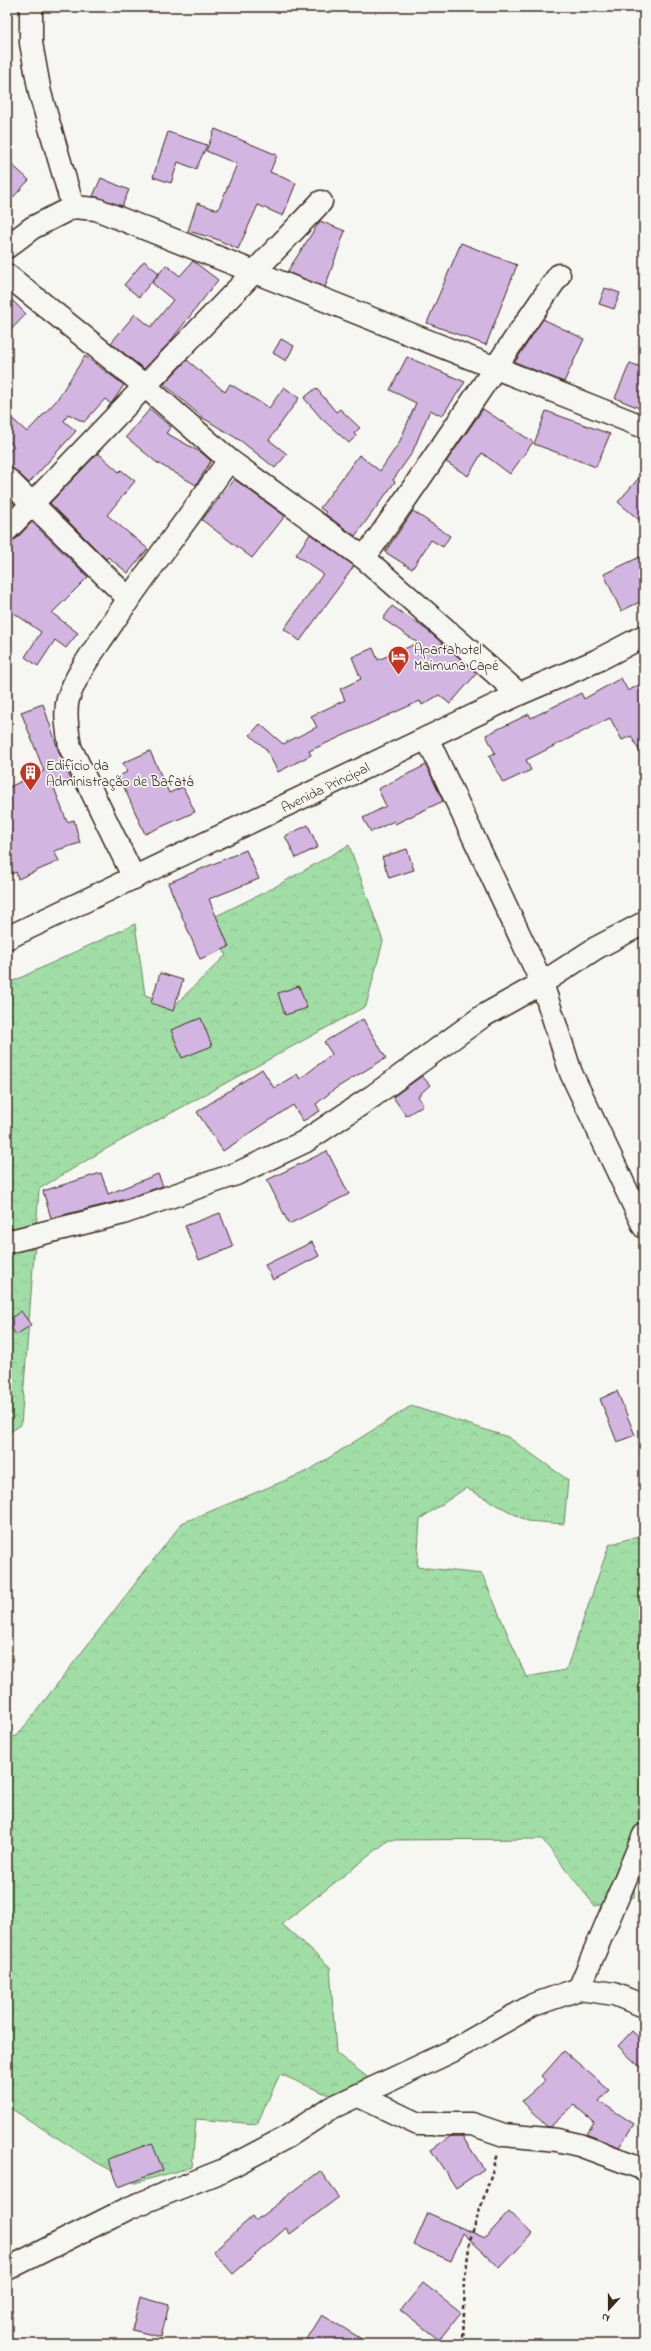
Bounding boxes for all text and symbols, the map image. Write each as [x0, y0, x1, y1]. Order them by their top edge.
place label: Apartahotel Maimuna Capé [414, 640, 499, 677]
hotel icon: Apartahotel Maimuna Capé [385, 644, 411, 677]
place label: Edifício da Administração de Bafatá [46, 756, 194, 793]
street label: Avenida Principal [278, 758, 374, 819]
building icon: Edifício da Administração de Bafatá [18, 760, 44, 793]
north arrow [589, 2289, 629, 2329]
text: N [599, 2309, 612, 2326]

